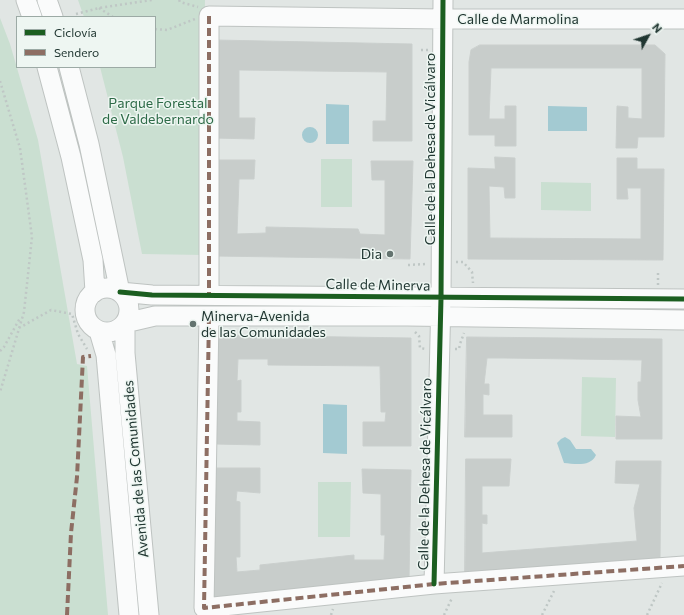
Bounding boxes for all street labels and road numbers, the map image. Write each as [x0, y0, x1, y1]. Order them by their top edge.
street label: Calle de Marmolina [457, 11, 579, 27]
street label: Calle de la Dehesa de Vicálvaro [422, 53, 438, 245]
street label: Calle de Minerva [326, 276, 430, 294]
street label: Calle de la Dehesa de Vicálvaro [415, 378, 435, 570]
street label: Avenida de las Comunidades [120, 380, 152, 558]

